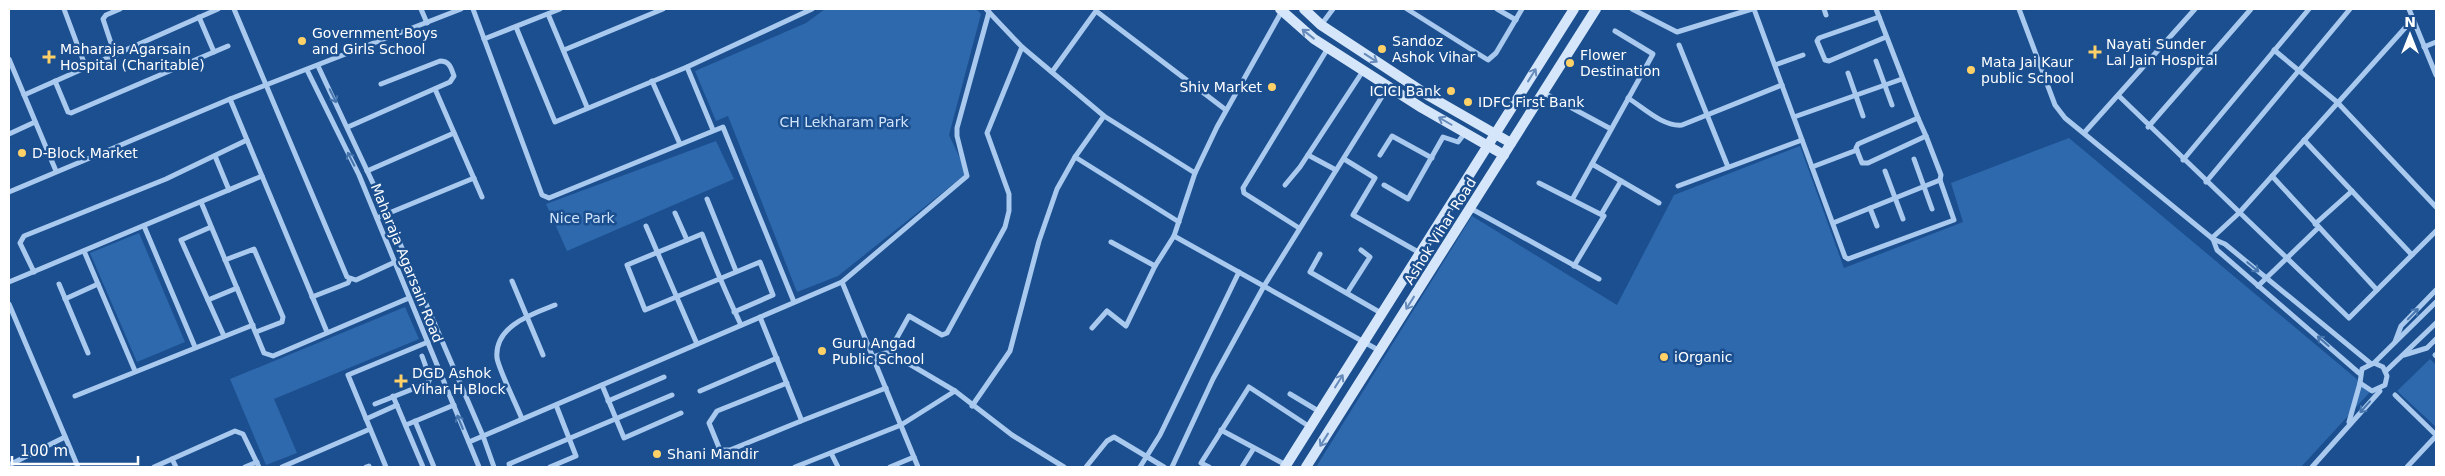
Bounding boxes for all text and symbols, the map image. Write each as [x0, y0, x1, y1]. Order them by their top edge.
north arrow [2385, 10, 2435, 60]
text: N [2404, 14, 2416, 30]
place label: Government Boys and Girls School [312, 25, 438, 57]
one-way arrow [1302, 29, 1315, 40]
place label: Sandoz Ashok Vihar [1392, 33, 1475, 65]
marker: Government Boys and Girls School [296, 35, 308, 47]
place label: Nayati Sunder Lal Jain Hospital [2106, 36, 2218, 68]
place label: Maharaja Agarsain Hospital (Charitable) [60, 41, 205, 73]
marker: Sandoz Ashok Vihar [1376, 43, 1388, 55]
marker: Nayati Sunder Lal Jain Hospital [2088, 45, 2102, 59]
place label: Flower Destination [1580, 47, 1660, 79]
marker: Maharaja Agarsain Hospital (Charitable) [42, 50, 56, 64]
one-way arrow [1364, 53, 1378, 63]
place label: Mata Jai Kaur public School [1981, 54, 2074, 86]
marker: Flower Destination [1564, 57, 1576, 69]
marker: Mata Jai Kaur public School [1965, 64, 1977, 76]
one-way arrow [1527, 68, 1537, 82]
place label: Shiv Market [1179, 79, 1263, 95]
marker: Shiv Market [1266, 81, 1278, 93]
place label: ICICI Bank [1369, 83, 1442, 99]
marker: ICICI Bank [1445, 85, 1457, 97]
one-way arrow [329, 88, 339, 103]
place label: IDFC First Bank [1478, 94, 1585, 110]
marker: IDFC First Bank [1462, 96, 1474, 108]
park label: CH Lekharam Park [779, 114, 909, 130]
one-way arrow [1439, 116, 1453, 126]
place label: D-Block Market [32, 145, 138, 161]
marker: D-Block Market [16, 147, 28, 159]
one-way arrow [346, 152, 355, 167]
street label: Ashok Vihar Road [1401, 175, 1479, 287]
street label: Maharaja Agarsain Road [368, 181, 446, 345]
park label: Nice Park [549, 210, 616, 226]
one-way arrow [2246, 261, 2259, 272]
one-way arrow [1405, 295, 1415, 309]
one-way arrow [2406, 309, 2418, 321]
place label: Guru Angad Public School [832, 335, 924, 367]
one-way arrow [2316, 336, 2329, 347]
marker: Guru Angad Public School [816, 345, 828, 357]
place label: iOrganic [1674, 349, 1732, 365]
marker: iOrganic [1658, 351, 1670, 363]
place label: DGD Ashok Vihar H Block [412, 365, 507, 397]
marker: DGD Ashok Vihar H Block [394, 374, 408, 388]
one-way arrow [1334, 375, 1344, 389]
one-way arrow [2359, 400, 2371, 413]
one-way arrow [455, 415, 465, 430]
one-way arrow [1318, 433, 1329, 447]
scale bar [12, 434, 139, 466]
text: 100 m [20, 442, 68, 460]
place label: Shani Mandir [667, 446, 759, 462]
marker: Shani Mandir [651, 448, 663, 460]

